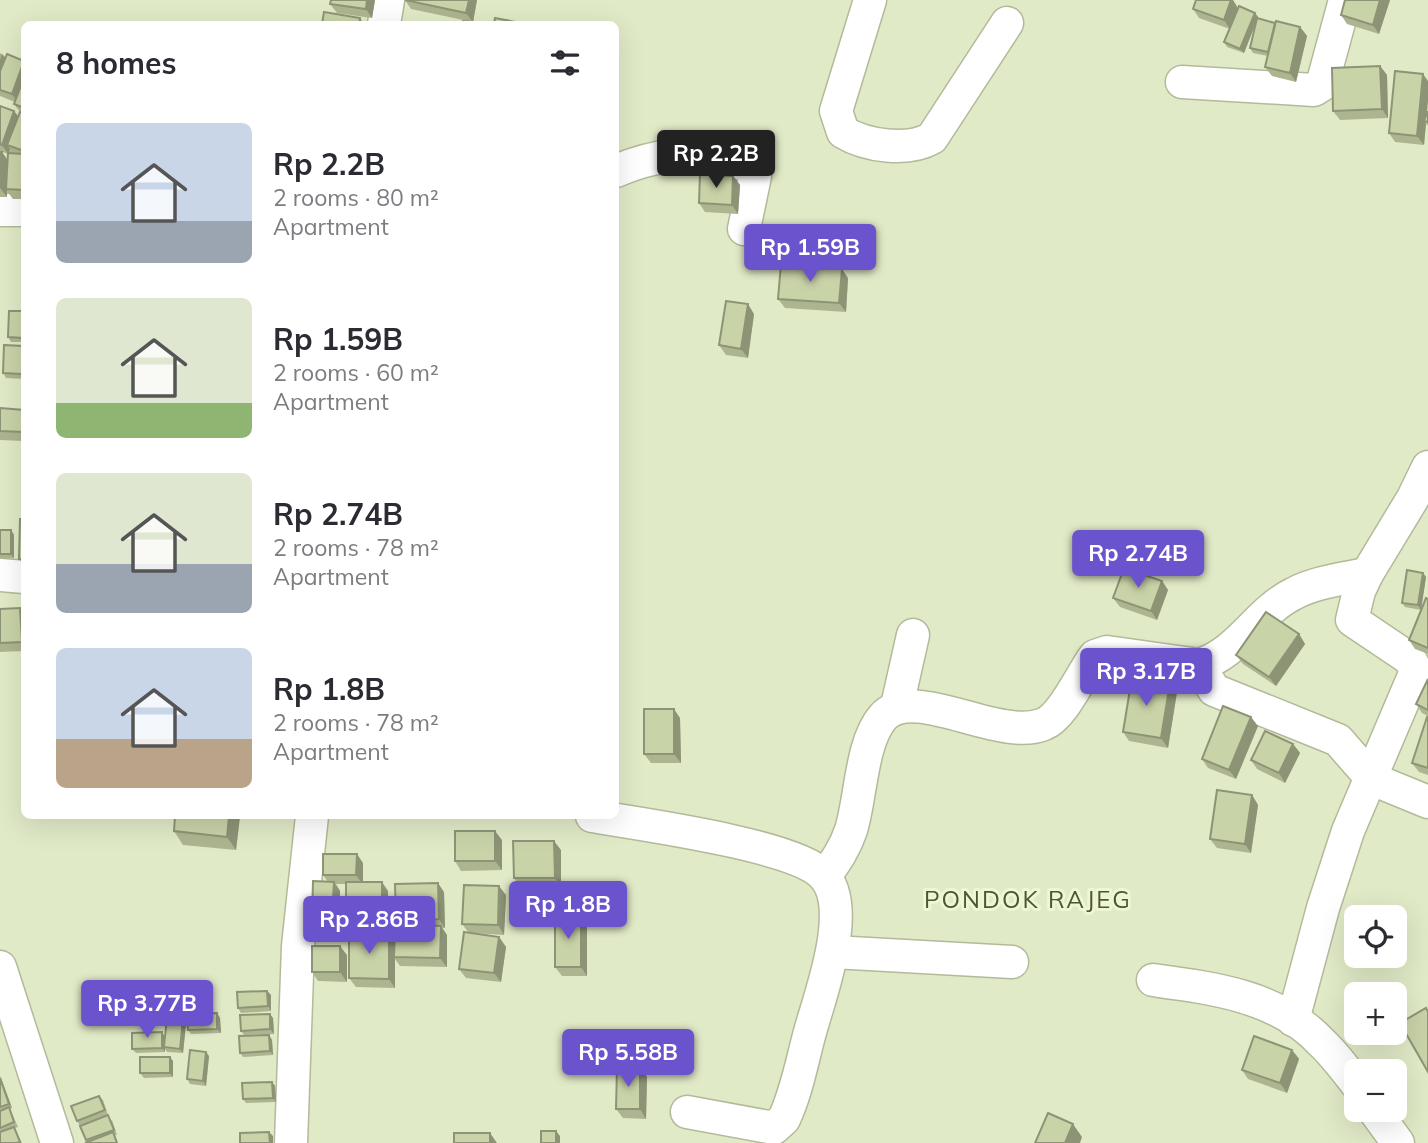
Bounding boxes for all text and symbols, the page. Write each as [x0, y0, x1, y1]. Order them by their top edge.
text: 8 homes [56, 44, 177, 82]
icon: filters [546, 44, 584, 82]
pin: Rp 2.2B [651, 130, 781, 190]
text: Rp 2.2B [673, 138, 759, 167]
text: Rp 2.2B [273, 145, 385, 183]
icon: home [112, 151, 196, 235]
text: 2 rooms · 80 m² [273, 183, 439, 212]
text: Apartment [273, 212, 389, 241]
pin: Rp 1.59B [738, 224, 882, 284]
text: Rp 1.59B [760, 232, 860, 261]
text: Rp 1.59B [273, 320, 403, 358]
icon: home [112, 326, 196, 410]
text: 2 rooms · 60 m² [273, 358, 439, 387]
text: Apartment [273, 387, 389, 416]
text: Rp 2.74B [273, 495, 403, 533]
icon: home [112, 501, 196, 585]
pin: Rp 2.74B [1066, 530, 1210, 590]
text: 2 rooms · 78 m² [273, 533, 439, 562]
text: Rp 2.74B [1088, 538, 1188, 567]
text: Apartment [273, 562, 389, 591]
pin: Rp 3.17B [1074, 648, 1218, 708]
text: Rp 3.17B [1096, 656, 1196, 685]
text: Rp 1.8B [273, 670, 385, 708]
icon: home [112, 676, 196, 760]
text: 2 rooms · 78 m² [273, 708, 439, 737]
text: Apartment [273, 737, 389, 766]
pin: Rp 1.8B [503, 881, 633, 941]
district label: PONDOK RAJEG [924, 884, 1132, 914]
text: Rp 1.8B [525, 889, 611, 918]
pin: Rp 2.86B [297, 897, 441, 956]
text: Rp 2.86B [319, 904, 419, 933]
map controls [1344, 905, 1407, 1122]
button: locate [1344, 905, 1407, 968]
pin: Rp 3.77B [75, 981, 219, 1040]
button: + [1344, 982, 1407, 1045]
text: Rp 3.77B [97, 988, 197, 1017]
pin: Rp 5.58B [556, 1030, 700, 1089]
text: Rp 5.58B [578, 1037, 678, 1066]
button: − [1344, 1059, 1407, 1122]

